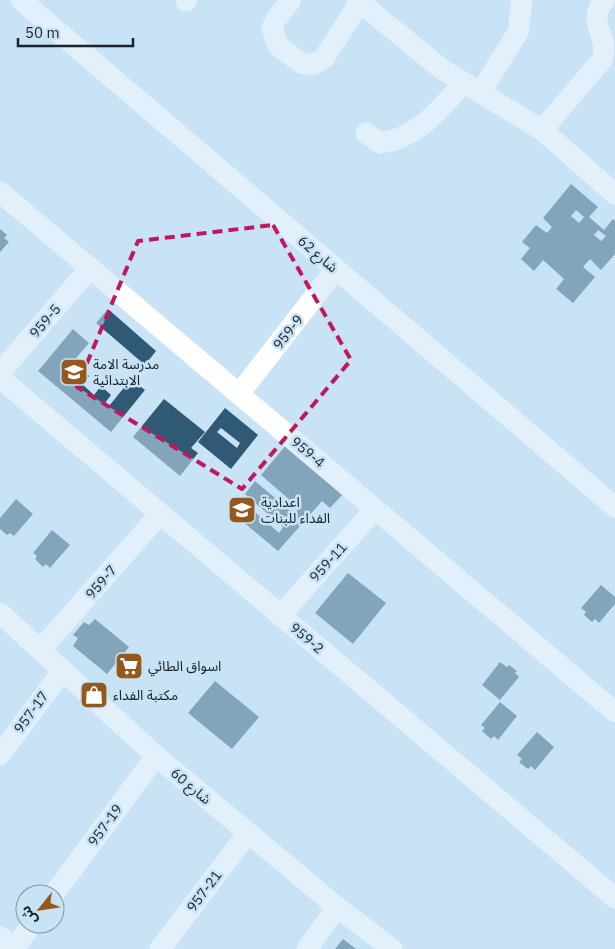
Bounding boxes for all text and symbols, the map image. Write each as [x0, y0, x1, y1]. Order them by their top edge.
scale bar [18, 15, 132, 47]
text: 50 m [25, 23, 60, 42]
street label: شارع 62 [293, 232, 342, 278]
street label: 959-5 [25, 300, 65, 342]
street label: 959-9 [269, 311, 307, 353]
place label: مدرسة الامة الابتدائية [93, 355, 159, 389]
school or university icon: مدرسة الامة الابتدائية [59, 357, 89, 387]
street label: 959-4 [287, 433, 329, 471]
place label: اعدادية الفداء للبنات [261, 493, 330, 527]
school or university icon: اعدادية الفداء للبنات [227, 495, 257, 525]
street label: 959-11 [305, 538, 351, 586]
street label: 959-7 [81, 561, 121, 603]
street label: 959-2 [286, 619, 328, 657]
supermarket icon: اسواق الطائي [114, 651, 144, 681]
place label: اسواق الطائي [148, 657, 221, 677]
shop icon: مكتبة الفداء [79, 680, 109, 710]
place label: مكتبة الفداء [113, 686, 178, 704]
street label: 957-17 [10, 687, 52, 737]
street label: شارع 60 [166, 764, 215, 810]
street label: 957-19 [84, 800, 126, 850]
street label: 957-21 [182, 867, 226, 915]
north arrow [15, 884, 65, 934]
text: ش [16, 903, 41, 928]

